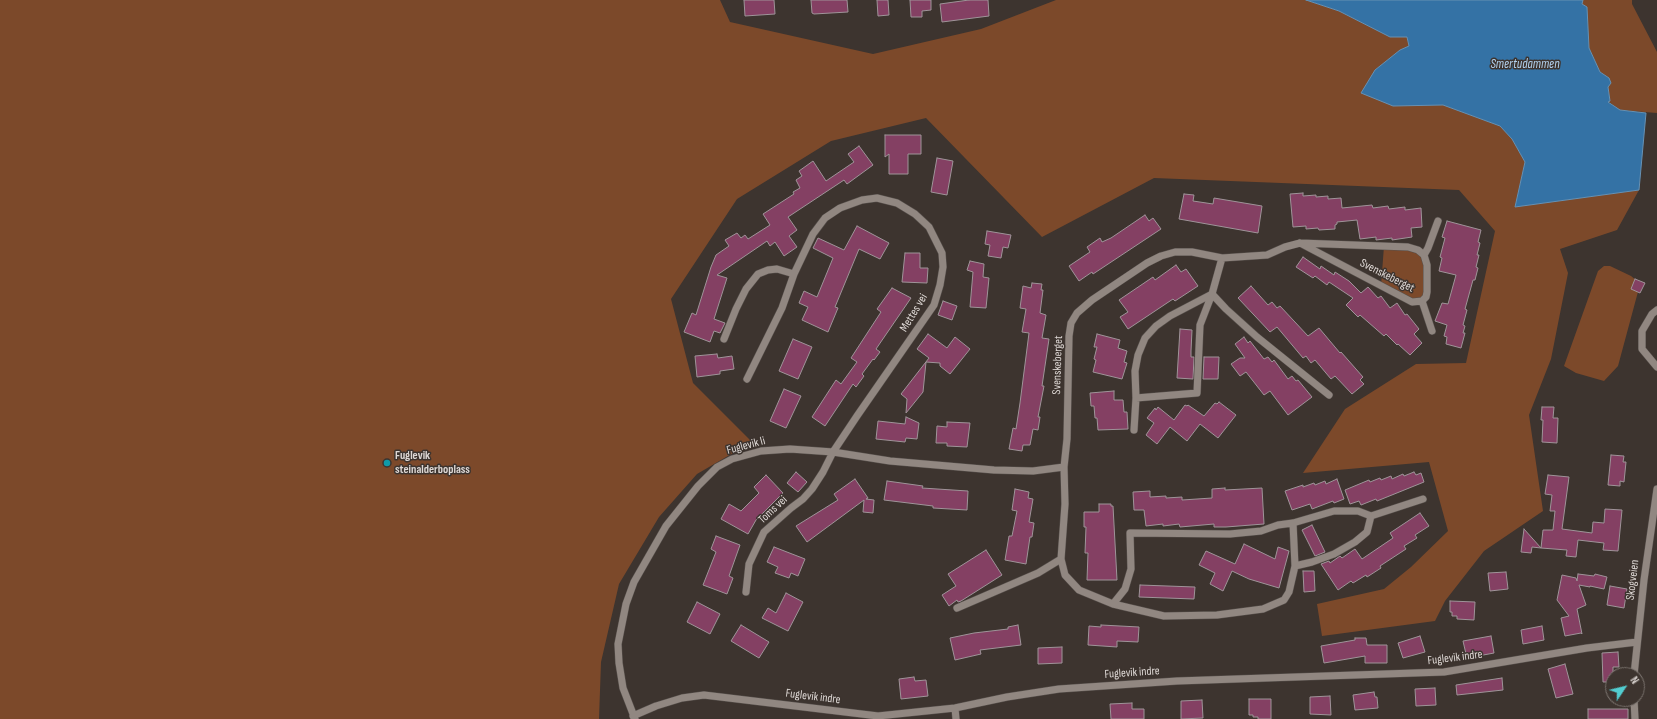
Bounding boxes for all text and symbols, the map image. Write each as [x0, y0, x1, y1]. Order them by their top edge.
water label: Smertudammen [1490, 57, 1560, 73]
street label: Svenskeberget [1357, 256, 1417, 296]
street label: Mettes vei [897, 291, 931, 335]
street label: Svenskeberget [1050, 335, 1066, 395]
street label: Fuglevik li [725, 434, 767, 458]
place label: Fuglevik steinalderboplass [395, 449, 470, 477]
marker: Fuglevik steinalderboplass [382, 458, 392, 468]
street label: Toms vei [755, 493, 791, 527]
street label: Skogveien [1623, 559, 1643, 601]
street label: Fuglevik indre [1427, 647, 1483, 669]
street label: Fuglevik indre [1104, 664, 1160, 682]
north arrow [1605, 667, 1645, 707]
text: N [1627, 674, 1641, 687]
street label: Fuglevik indre [785, 686, 841, 708]

